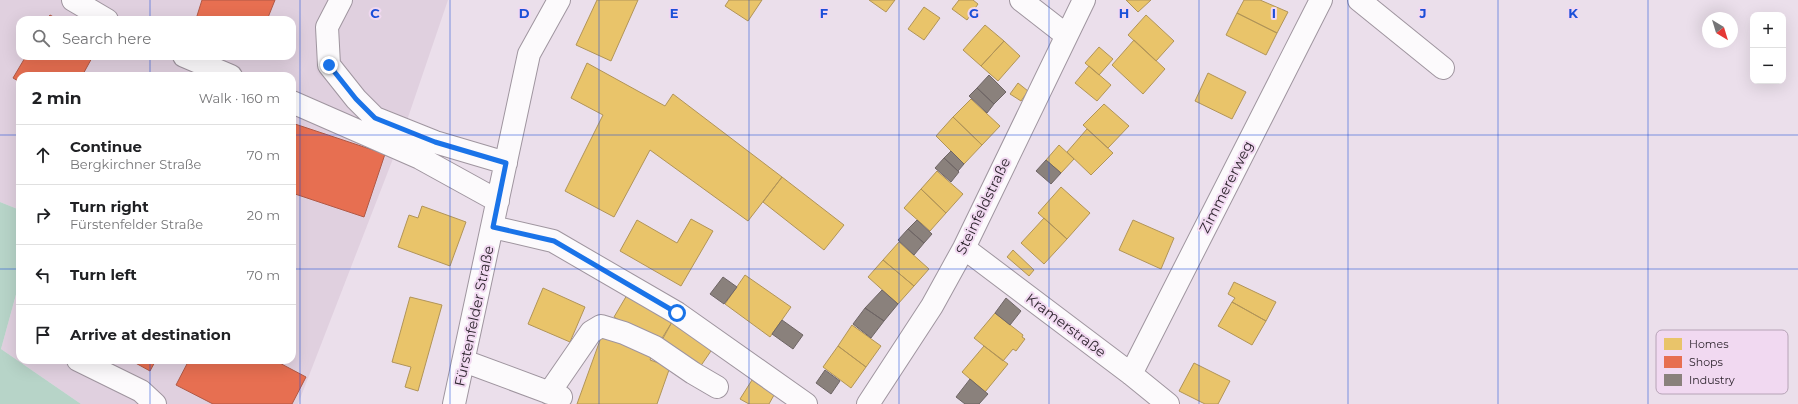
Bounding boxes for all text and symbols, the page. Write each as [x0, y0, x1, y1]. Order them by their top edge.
text: C [370, 5, 380, 21]
text: D [519, 5, 530, 21]
text: E [670, 5, 679, 21]
text: F [820, 5, 828, 21]
text: G [969, 5, 979, 21]
text: H [1119, 5, 1129, 21]
text: I [1272, 5, 1276, 21]
text: J [1418, 5, 1427, 21]
text: K [1568, 5, 1578, 21]
north arrow [1702, 12, 1738, 48]
map controls [1750, 12, 1786, 84]
button: + [1750, 12, 1786, 48]
search box [16, 16, 296, 60]
icon: search [30, 27, 52, 49]
text: Search here [62, 29, 151, 48]
button: − [1750, 48, 1786, 84]
route end [320, 56, 338, 74]
text: 2 min [32, 88, 82, 108]
text: Walk · 160 m [199, 90, 280, 106]
text: Continue [70, 137, 142, 156]
street label: Zimmererweg [1195, 138, 1257, 236]
icon: ahead [32, 144, 54, 166]
text: 70 m [247, 147, 280, 163]
street label: Steinfeldstraße [952, 155, 1014, 257]
text: Bergkirchner Straße [70, 156, 201, 172]
text: Turn right [70, 197, 149, 216]
icon: right [32, 204, 54, 226]
text: 20 m [247, 207, 280, 223]
text: Fürstenfelder Straße [70, 216, 203, 232]
street label: Fürstenfelder Straße [450, 244, 498, 388]
icon: left [32, 264, 54, 286]
text: Turn left [70, 265, 137, 284]
text: 70 m [247, 267, 280, 283]
street label: Kramerstraße [1022, 289, 1110, 361]
route start [668, 304, 686, 322]
icon: arrive [32, 324, 54, 346]
text: Arrive at destination [70, 325, 231, 344]
legend [1656, 330, 1788, 394]
text: Homes [1689, 337, 1729, 351]
text: Shops [1689, 355, 1724, 369]
text: Industry [1689, 373, 1735, 387]

